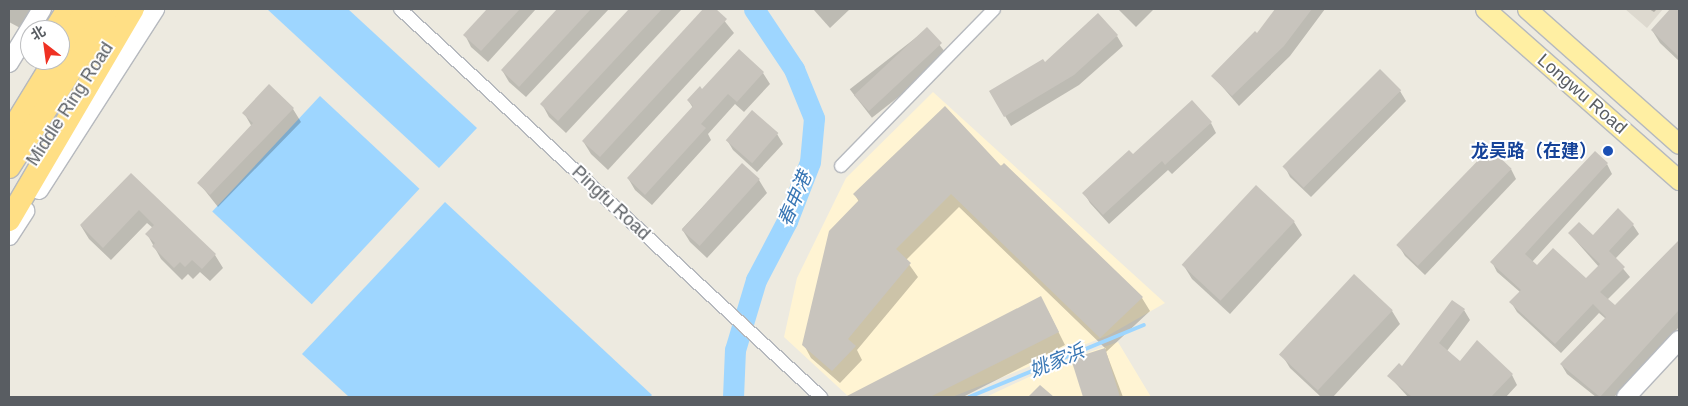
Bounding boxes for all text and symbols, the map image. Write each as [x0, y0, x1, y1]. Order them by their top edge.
north arrow [20, 20, 70, 70]
text: 北 [28, 22, 48, 43]
street label: Middle Ring Road [22, 38, 118, 170]
street label: Longwu Road [1533, 49, 1631, 139]
place label: 龙吴路（在建） [1471, 140, 1597, 162]
marker: 龙吴路（在建） [1601, 144, 1615, 158]
street label: Pingfu Road [567, 161, 655, 245]
water label: 春申港 [773, 168, 817, 230]
water label: 姚家浜 [1026, 340, 1088, 382]

